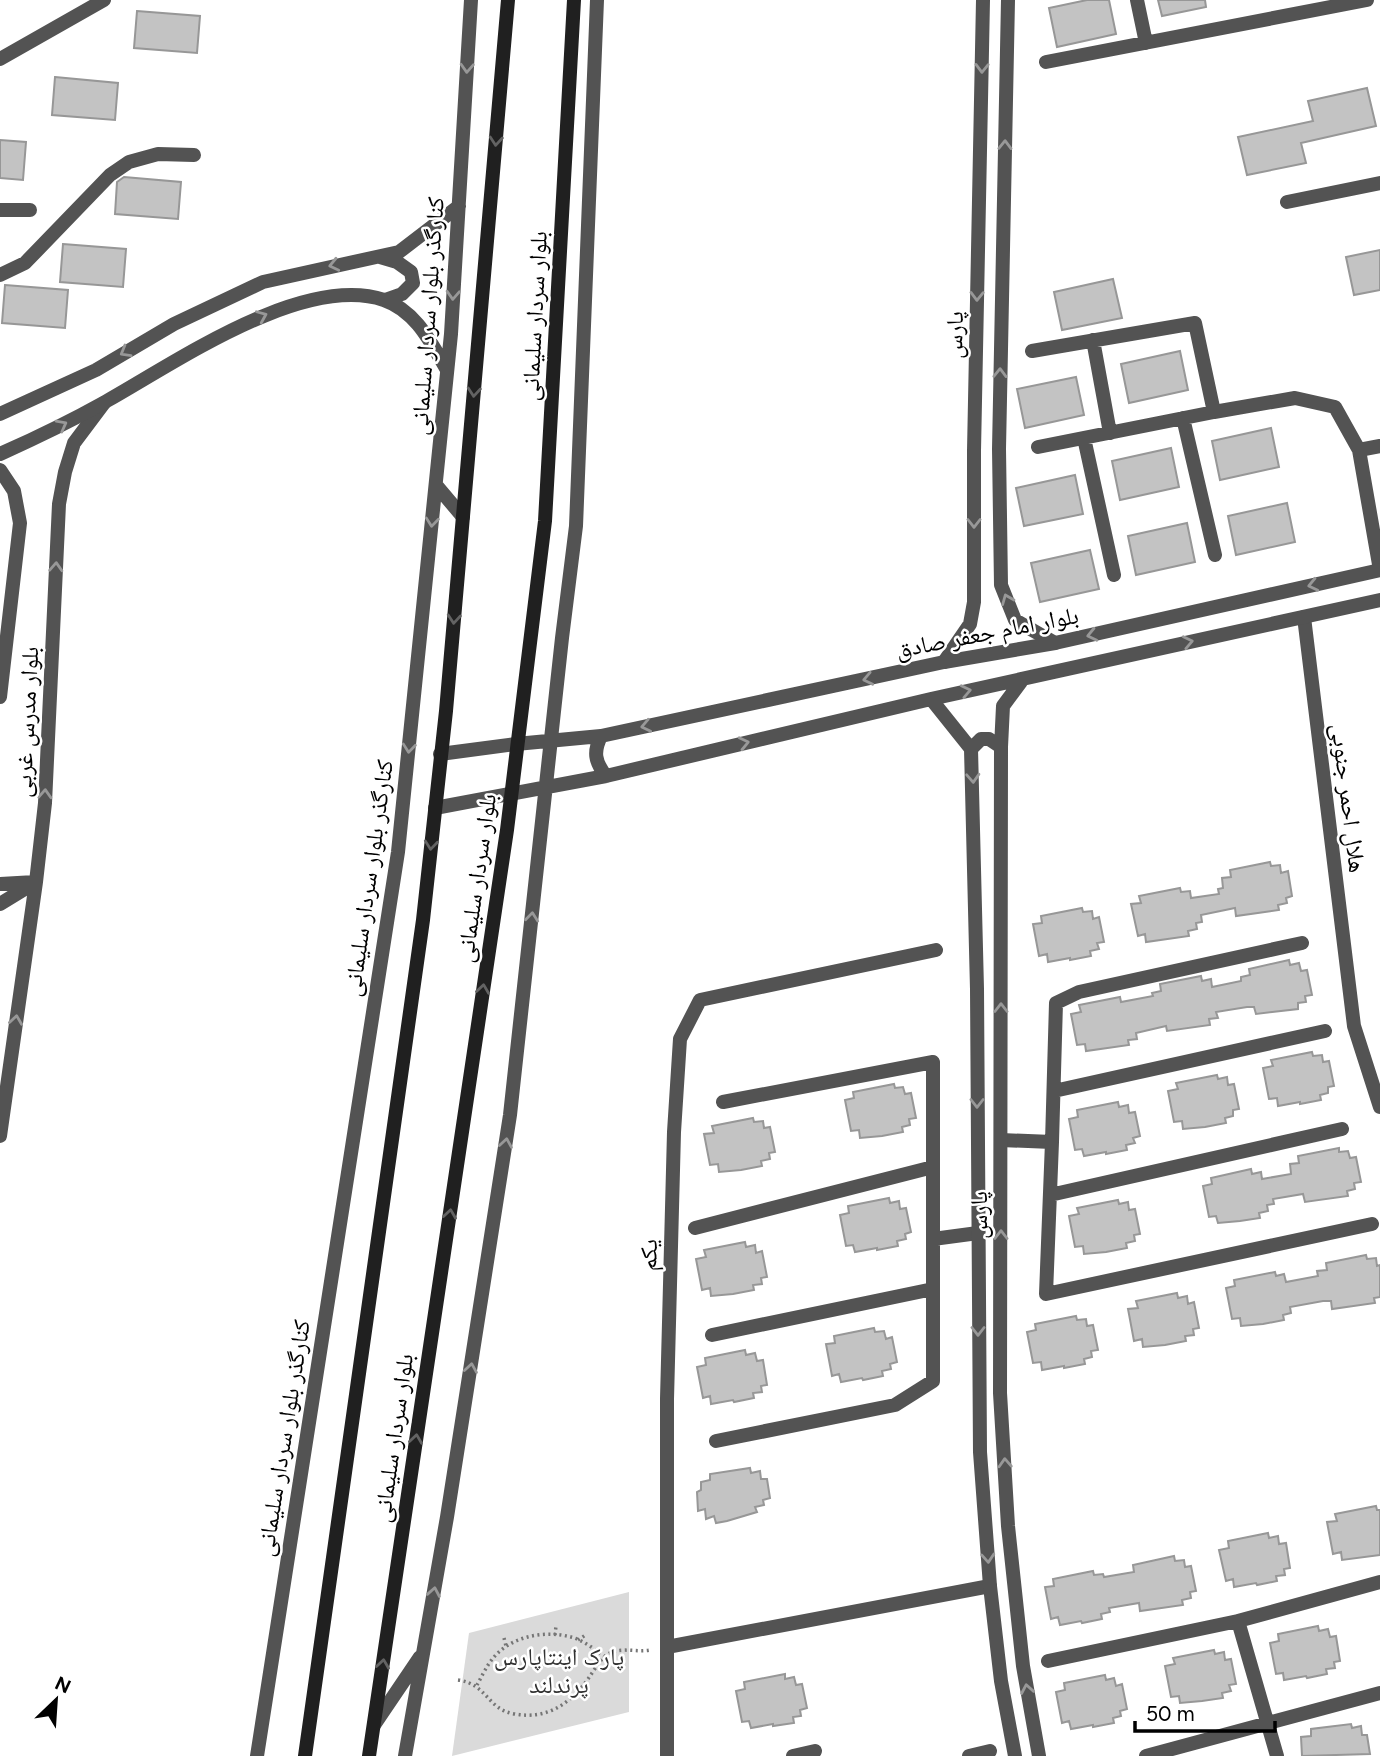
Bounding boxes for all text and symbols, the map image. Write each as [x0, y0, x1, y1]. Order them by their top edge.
one-way arrow [459, 63, 474, 74]
one-way arrow [974, 63, 990, 74]
one-way arrow [489, 136, 504, 147]
one-way arrow [997, 140, 1012, 151]
street label: کنارگذر بلوار سردار سلیمانی [404, 196, 450, 436]
street label: بلوار سردار سلیمانی [515, 230, 553, 402]
one-way arrow [328, 257, 340, 272]
one-way arrow [446, 290, 461, 301]
one-way arrow [969, 291, 985, 301]
one-way arrow [255, 311, 267, 325]
street label: پارس [939, 311, 969, 359]
one-way arrow [120, 344, 133, 357]
one-way arrow [993, 367, 1008, 378]
one-way arrow [467, 387, 482, 398]
one-way arrow [55, 420, 67, 433]
one-way arrow [425, 517, 440, 528]
one-way arrow [966, 518, 982, 529]
one-way arrow [49, 561, 64, 572]
one-way arrow [1307, 576, 1319, 591]
one-way arrow [1002, 594, 1016, 606]
street label: بلوار امام جعفر صادق [893, 600, 1081, 666]
one-way arrow [447, 614, 462, 625]
one-way arrow [1086, 627, 1098, 641]
one-way arrow [1182, 636, 1194, 651]
street label: بلوار مدرس غربی [8, 646, 44, 798]
one-way arrow [862, 670, 874, 685]
one-way arrow [960, 685, 972, 700]
one-way arrow [640, 718, 652, 733]
street label: هلال احمر جنوبی [1325, 722, 1373, 874]
one-way arrow [738, 737, 750, 751]
one-way arrow [401, 742, 416, 754]
street label: کنارگذر بلوار سردار سلیمانی [337, 758, 399, 998]
one-way arrow [965, 772, 980, 783]
one-way arrow [38, 789, 53, 800]
street label: بلوار سردار سلیمانی [450, 792, 502, 964]
one-way arrow [424, 840, 439, 851]
one-way arrow [524, 911, 539, 922]
one-way arrow [475, 983, 490, 995]
one-way arrow [993, 1002, 1009, 1012]
one-way arrow [9, 1014, 24, 1026]
one-way arrow [969, 1098, 985, 1109]
one-way arrow [498, 1137, 513, 1149]
street label: پارس [964, 1191, 993, 1239]
one-way arrow [442, 1208, 457, 1220]
one-way arrow [993, 1229, 1009, 1240]
street label: یکم [633, 1239, 665, 1272]
street label: کنارگذر بلوار سردار سلیمانی [250, 1318, 316, 1558]
one-way arrow [970, 1326, 986, 1336]
street label: بلوار سردار سلیمانی [367, 1352, 419, 1524]
one-way arrow [463, 1362, 478, 1374]
one-way arrow [408, 1433, 423, 1445]
one-way arrow [997, 1457, 1012, 1468]
one-way arrow [980, 1553, 995, 1564]
one-way arrow [426, 1586, 441, 1598]
park label: پارک اینتاپارس پرندلند [494, 1642, 624, 1699]
one-way arrow [375, 1658, 390, 1670]
north arrow [21, 1665, 91, 1735]
text: N [51, 1672, 74, 1699]
one-way arrow [1021, 1683, 1036, 1695]
scale bar [1135, 1690, 1275, 1734]
text: 50 m [1146, 1701, 1195, 1726]

